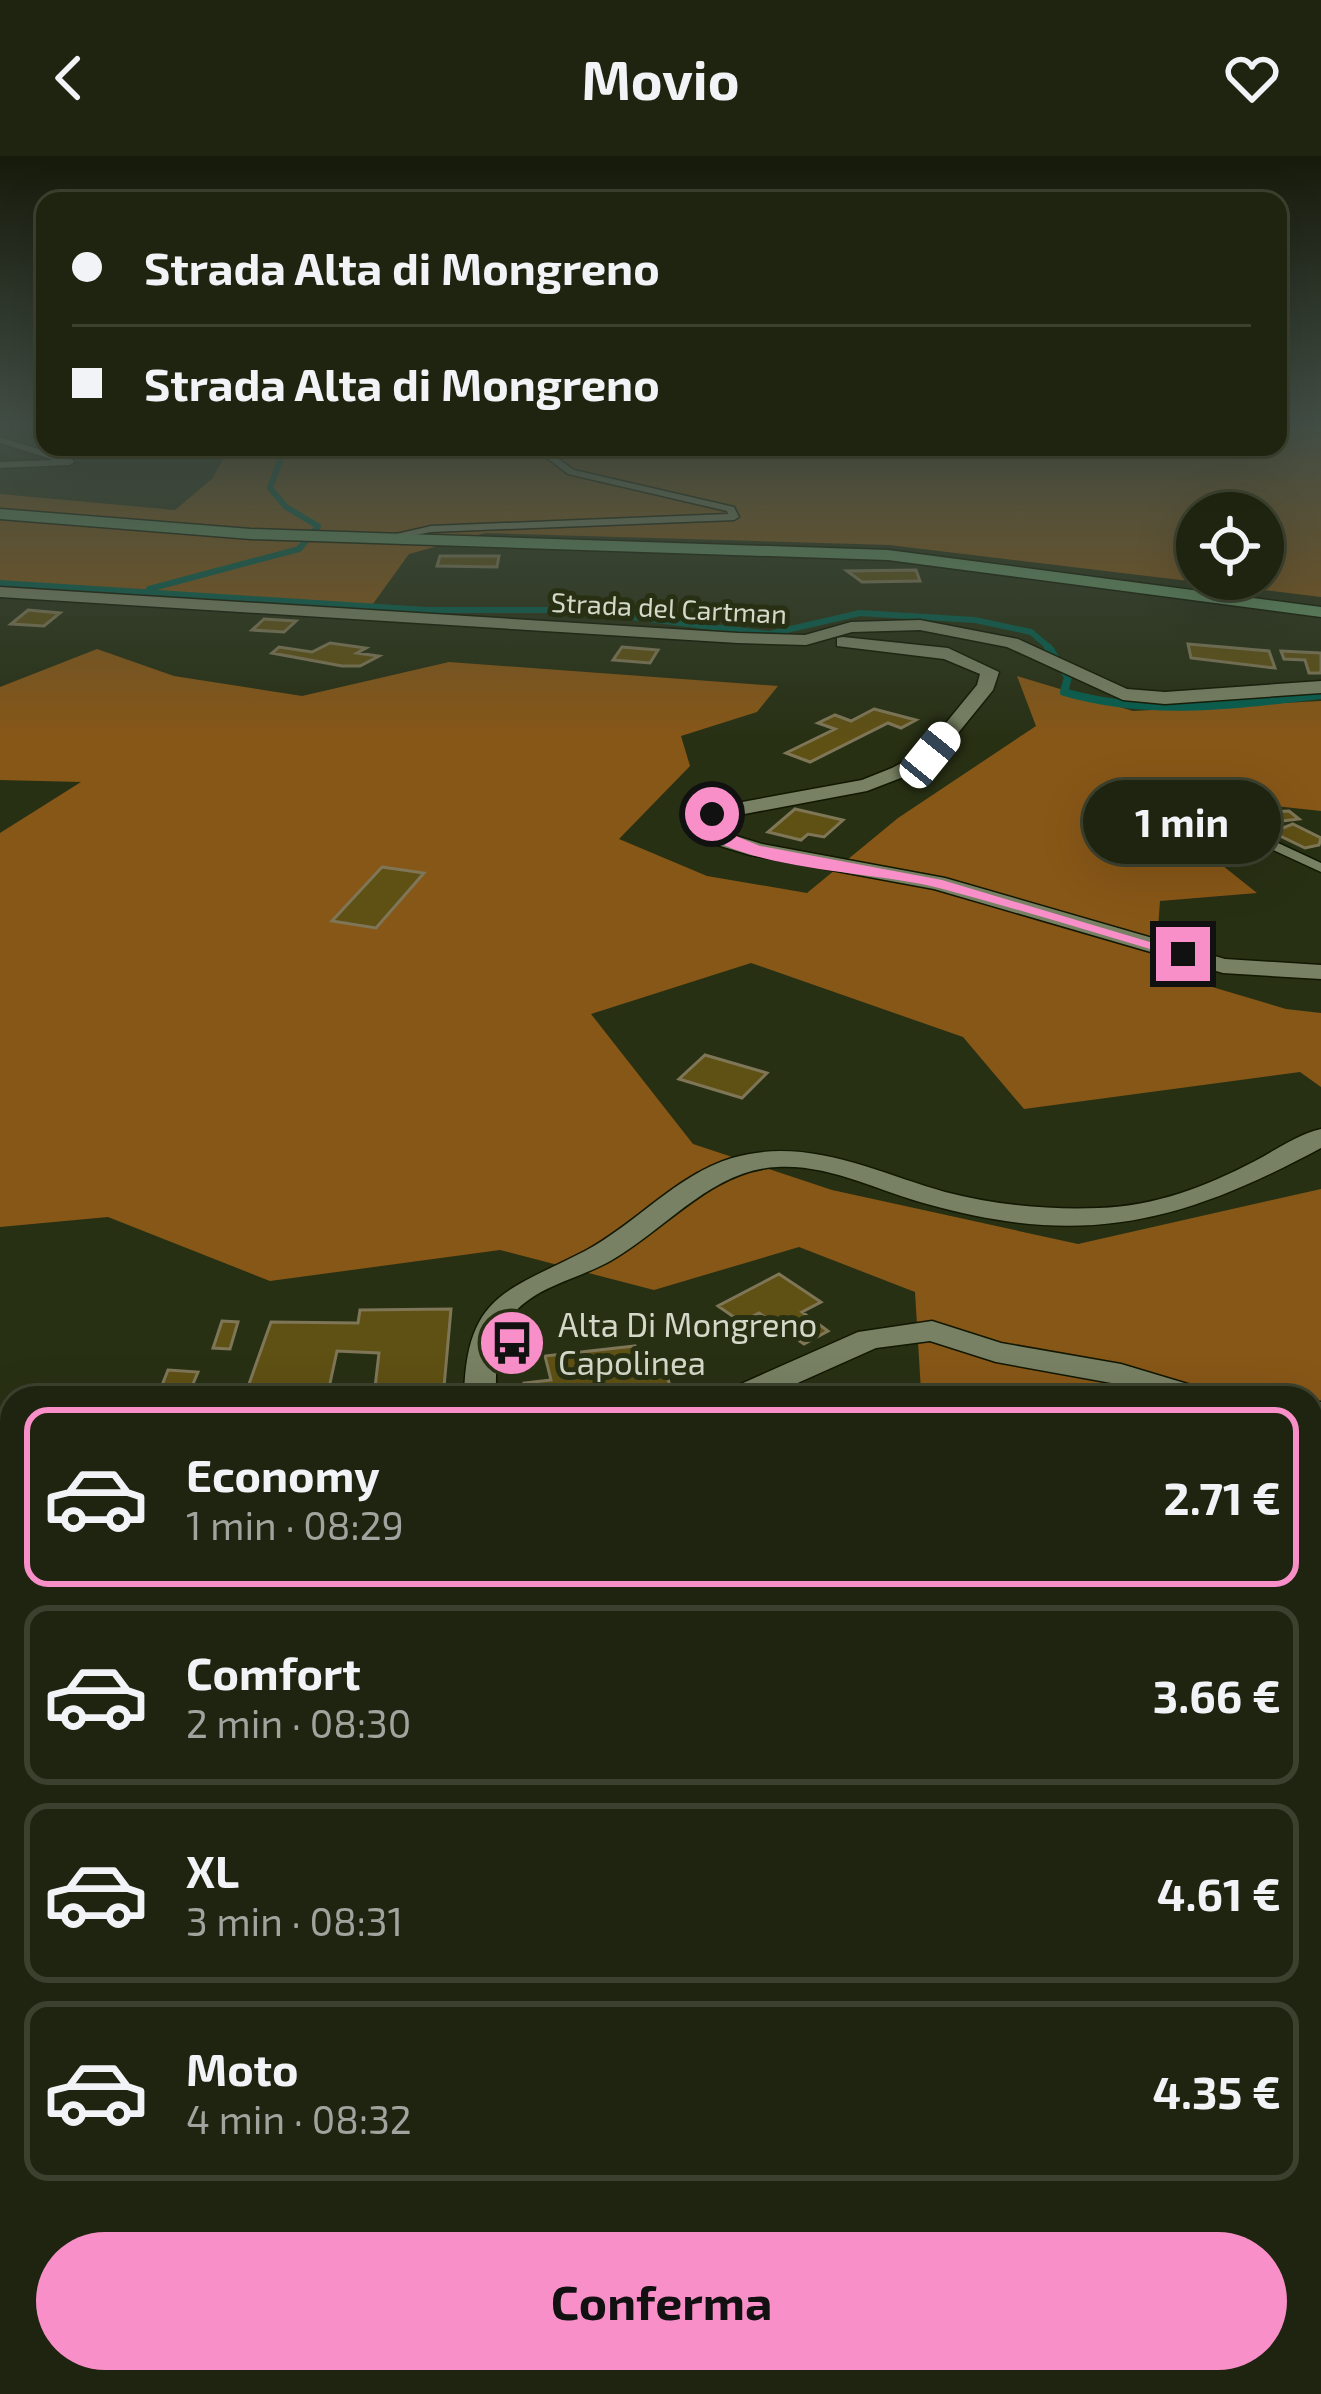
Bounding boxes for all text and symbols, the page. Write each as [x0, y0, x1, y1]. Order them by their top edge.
icon: back [36, 45, 102, 111]
icon: heart [1219, 45, 1285, 111]
text: Movio [581, 46, 740, 111]
text: Strada Alta di Mongreno [144, 240, 660, 294]
text: Strada Alta di Mongreno [144, 356, 660, 410]
map controls [1176, 492, 1284, 600]
button: locate [1176, 492, 1284, 600]
street label: Strada del Cartman [550, 585, 788, 629]
car [893, 716, 967, 794]
callout: 1 min [1084, 780, 1282, 864]
route start [685, 787, 739, 841]
text: 1 min [1135, 798, 1229, 845]
route end [1156, 927, 1210, 981]
place label: Alta Di Mongreno Capolinea [558, 1304, 817, 1382]
bus stop icon: Alta Di Mongreno Capolinea [477, 1308, 547, 1378]
icon: car [42, 1443, 150, 1551]
text: Economy [186, 1447, 380, 1501]
text: 2.71 € [1164, 1470, 1281, 1524]
text: 1 min · 08:29 [186, 1501, 404, 1548]
icon: car [42, 1641, 150, 1749]
text: Comfort [186, 1645, 361, 1699]
text: 3.66 € [1153, 1668, 1281, 1722]
text: 2 min · 08:30 [186, 1699, 411, 1746]
icon: car [42, 1839, 150, 1947]
text: XL [186, 1843, 239, 1897]
text: 4.61 € [1157, 1866, 1281, 1920]
text: 3 min · 08:31 [186, 1897, 403, 1944]
icon: car [42, 2037, 150, 2145]
text: Moto [186, 2041, 299, 2095]
text: 4.35 € [1152, 2064, 1281, 2118]
text: 4 min · 08:32 [186, 2095, 412, 2142]
button: Conferma [36, 2232, 1287, 2370]

